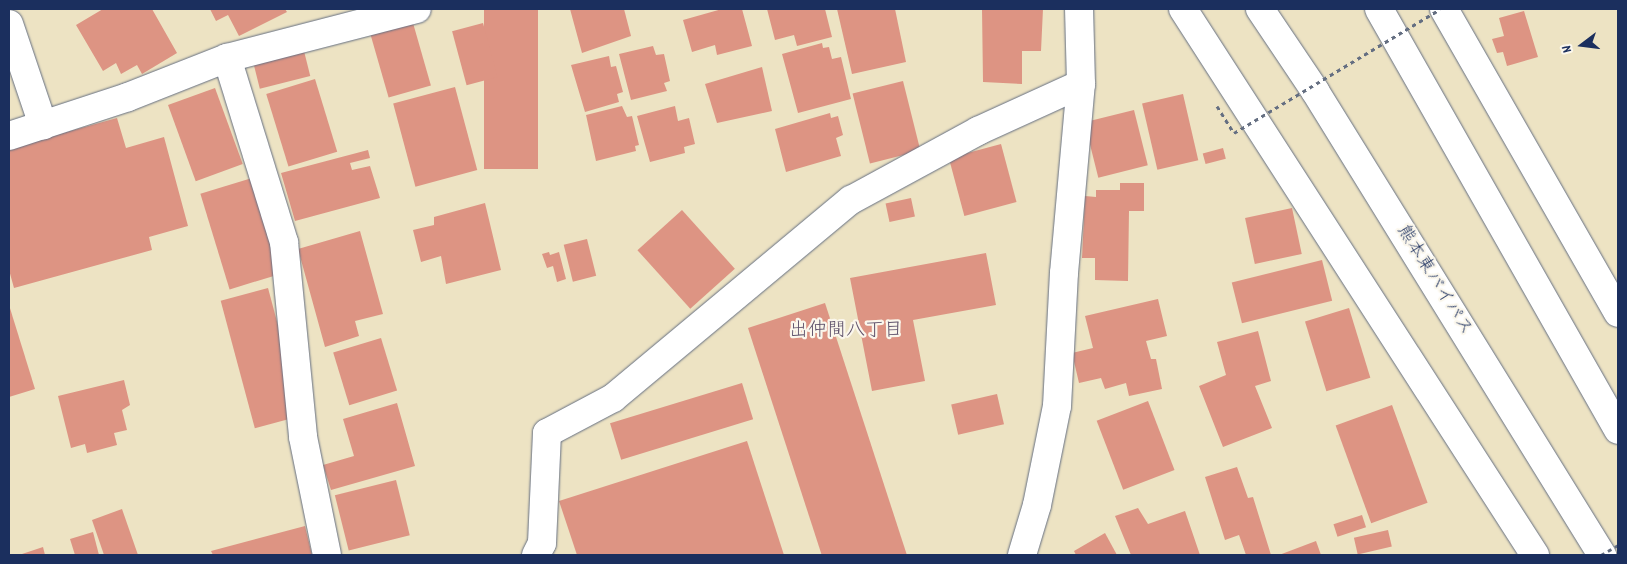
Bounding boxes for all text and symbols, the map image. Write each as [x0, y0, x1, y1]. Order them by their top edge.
north arrow [1557, 20, 1607, 70]
text: N [1557, 43, 1578, 55]
street label: 熊本東バイパス [1390, 222, 1476, 340]
district label: 出仲間八丁目 [789, 321, 903, 343]

